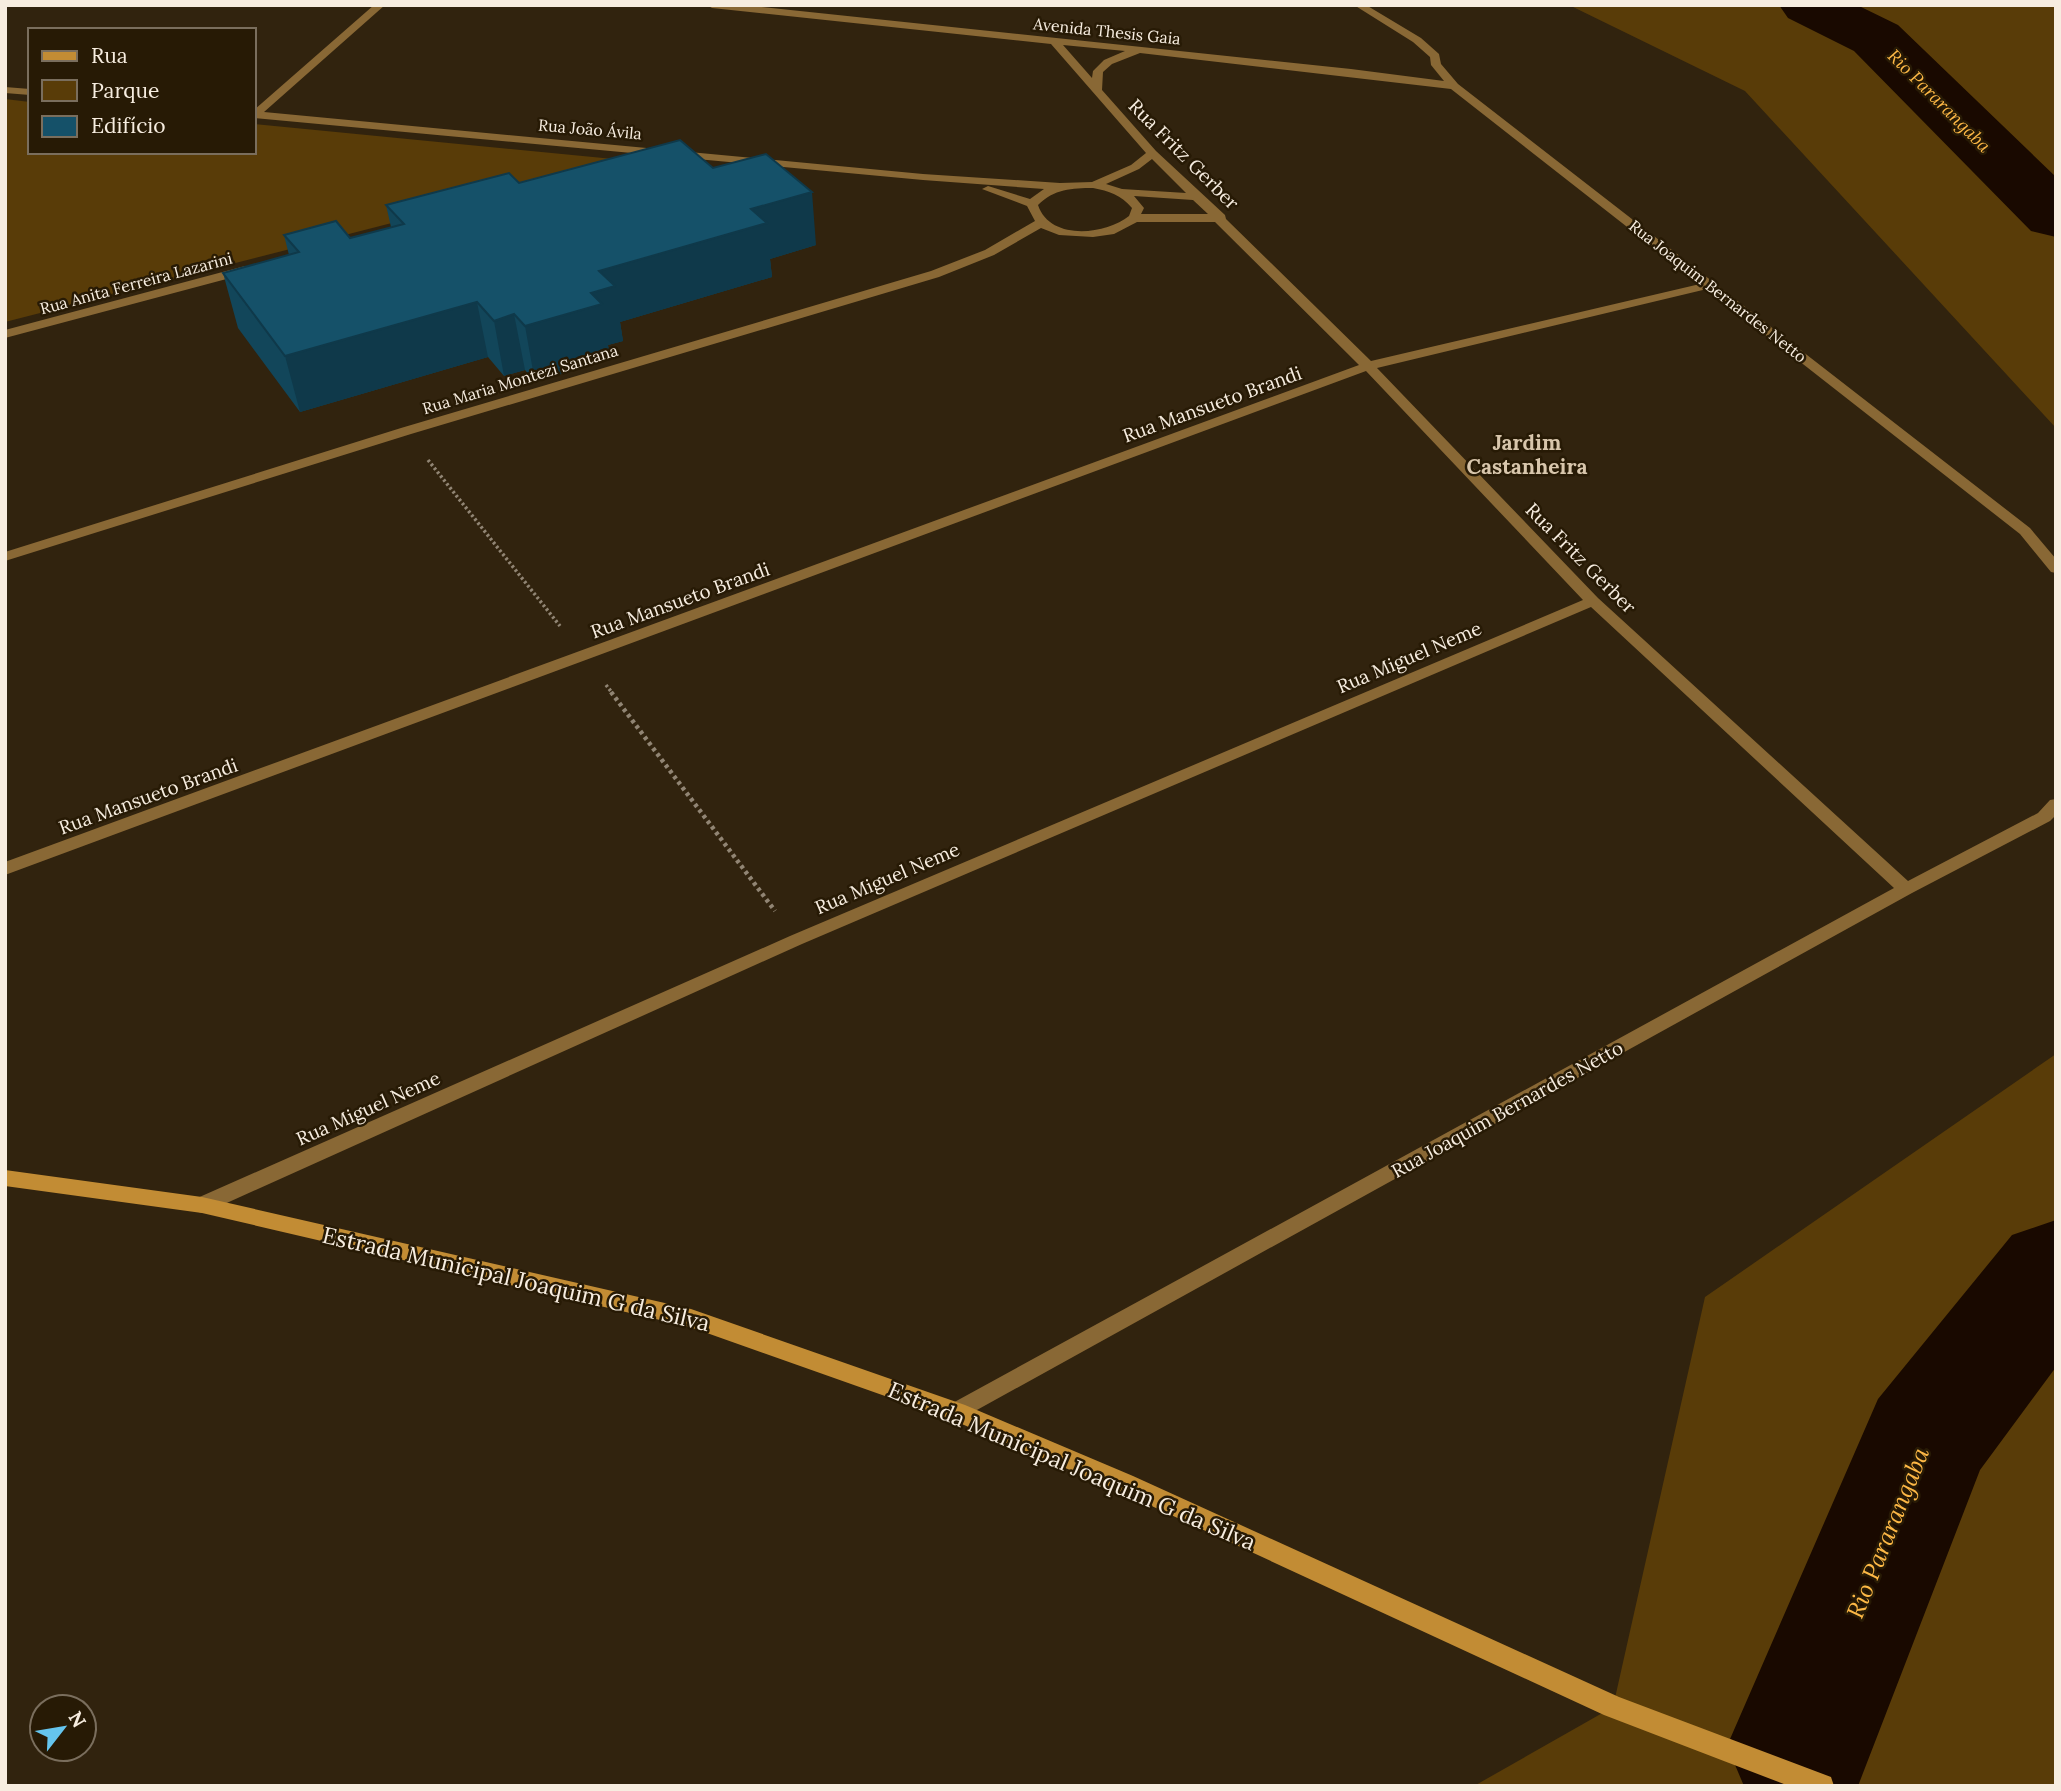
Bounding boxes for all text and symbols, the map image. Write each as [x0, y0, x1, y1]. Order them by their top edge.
street label: Avenida Thesis Gaia [1031, 13, 1182, 49]
legend [28, 28, 256, 154]
text: Rua [91, 42, 128, 69]
water label: Rio Pararangaba [1883, 44, 1996, 157]
text: Parque [91, 77, 159, 104]
street label: Rua Fritz Gerber [1124, 94, 1245, 215]
text: Edifício [91, 112, 166, 139]
street label: Rua João Ávila [537, 115, 643, 143]
street label: Rua Joaquim Bernardes Netto [1625, 215, 1811, 367]
street label: Rua Anita Ferreira Lazarini [38, 248, 234, 318]
street label: Rua Maria Montezi Santana [420, 340, 620, 418]
street label: Rua Mansueto Brandi [1119, 360, 1305, 448]
district label: Jardim Castanheira [1467, 429, 1587, 480]
street label: Rua Fritz Gerber [1521, 498, 1642, 619]
street label: Rua Mansueto Brandi [587, 556, 773, 644]
street label: Rua Miguel Neme [1333, 616, 1485, 698]
street label: Rua Mansueto Brandi [55, 752, 241, 840]
street label: Rua Miguel Neme [811, 837, 963, 919]
street label: Rua Joaquim Bernardes Netto [1387, 1035, 1627, 1183]
street label: Rua Miguel Neme [292, 1066, 444, 1150]
street label: Estrada Municipal Joaquim G da Silva [320, 1220, 713, 1337]
street label: Estrada Municipal Joaquim G da Silva [884, 1375, 1261, 1556]
water label: Rio Pararangaba [1839, 1442, 1936, 1623]
north arrow [28, 1693, 98, 1763]
text: N [64, 1707, 92, 1732]

